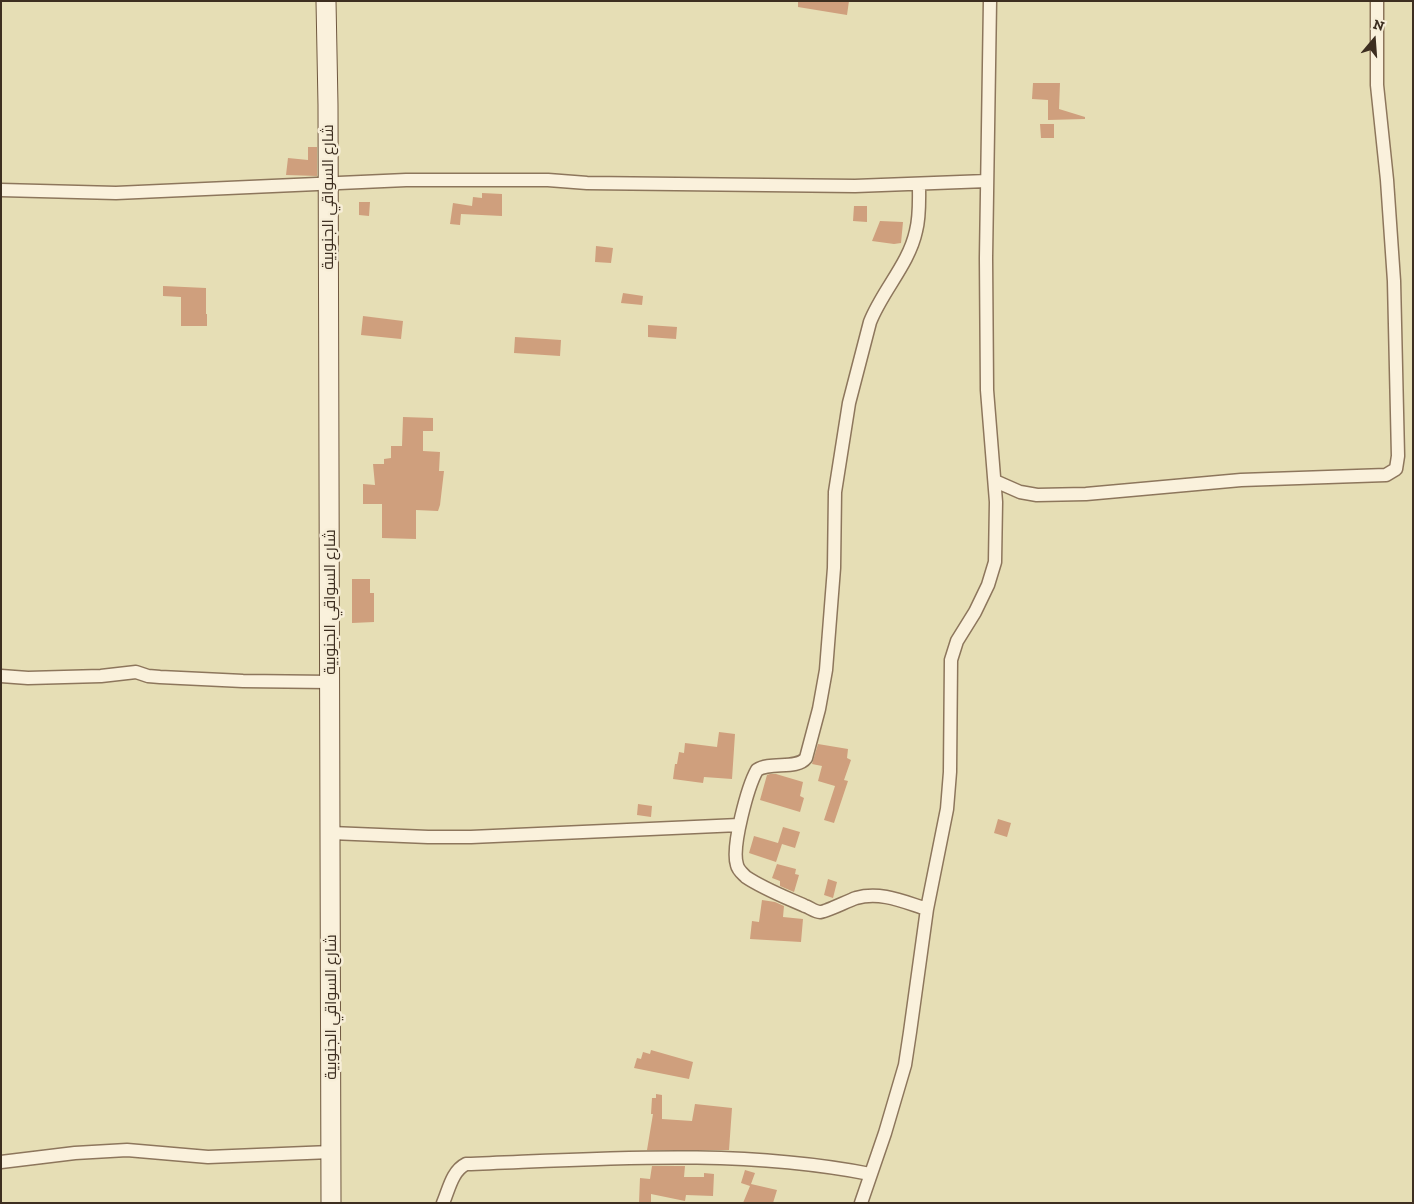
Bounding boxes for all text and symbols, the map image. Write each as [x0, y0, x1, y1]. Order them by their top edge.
north arrow [1349, 15, 1399, 65]
text: N [1371, 16, 1386, 35]
street label: شارع السواقي الجنوبية [318, 124, 338, 270]
street label: شارع السواقي الجنوبية [320, 529, 340, 675]
street label: شارع السواقي الجنوبية [321, 934, 341, 1080]

